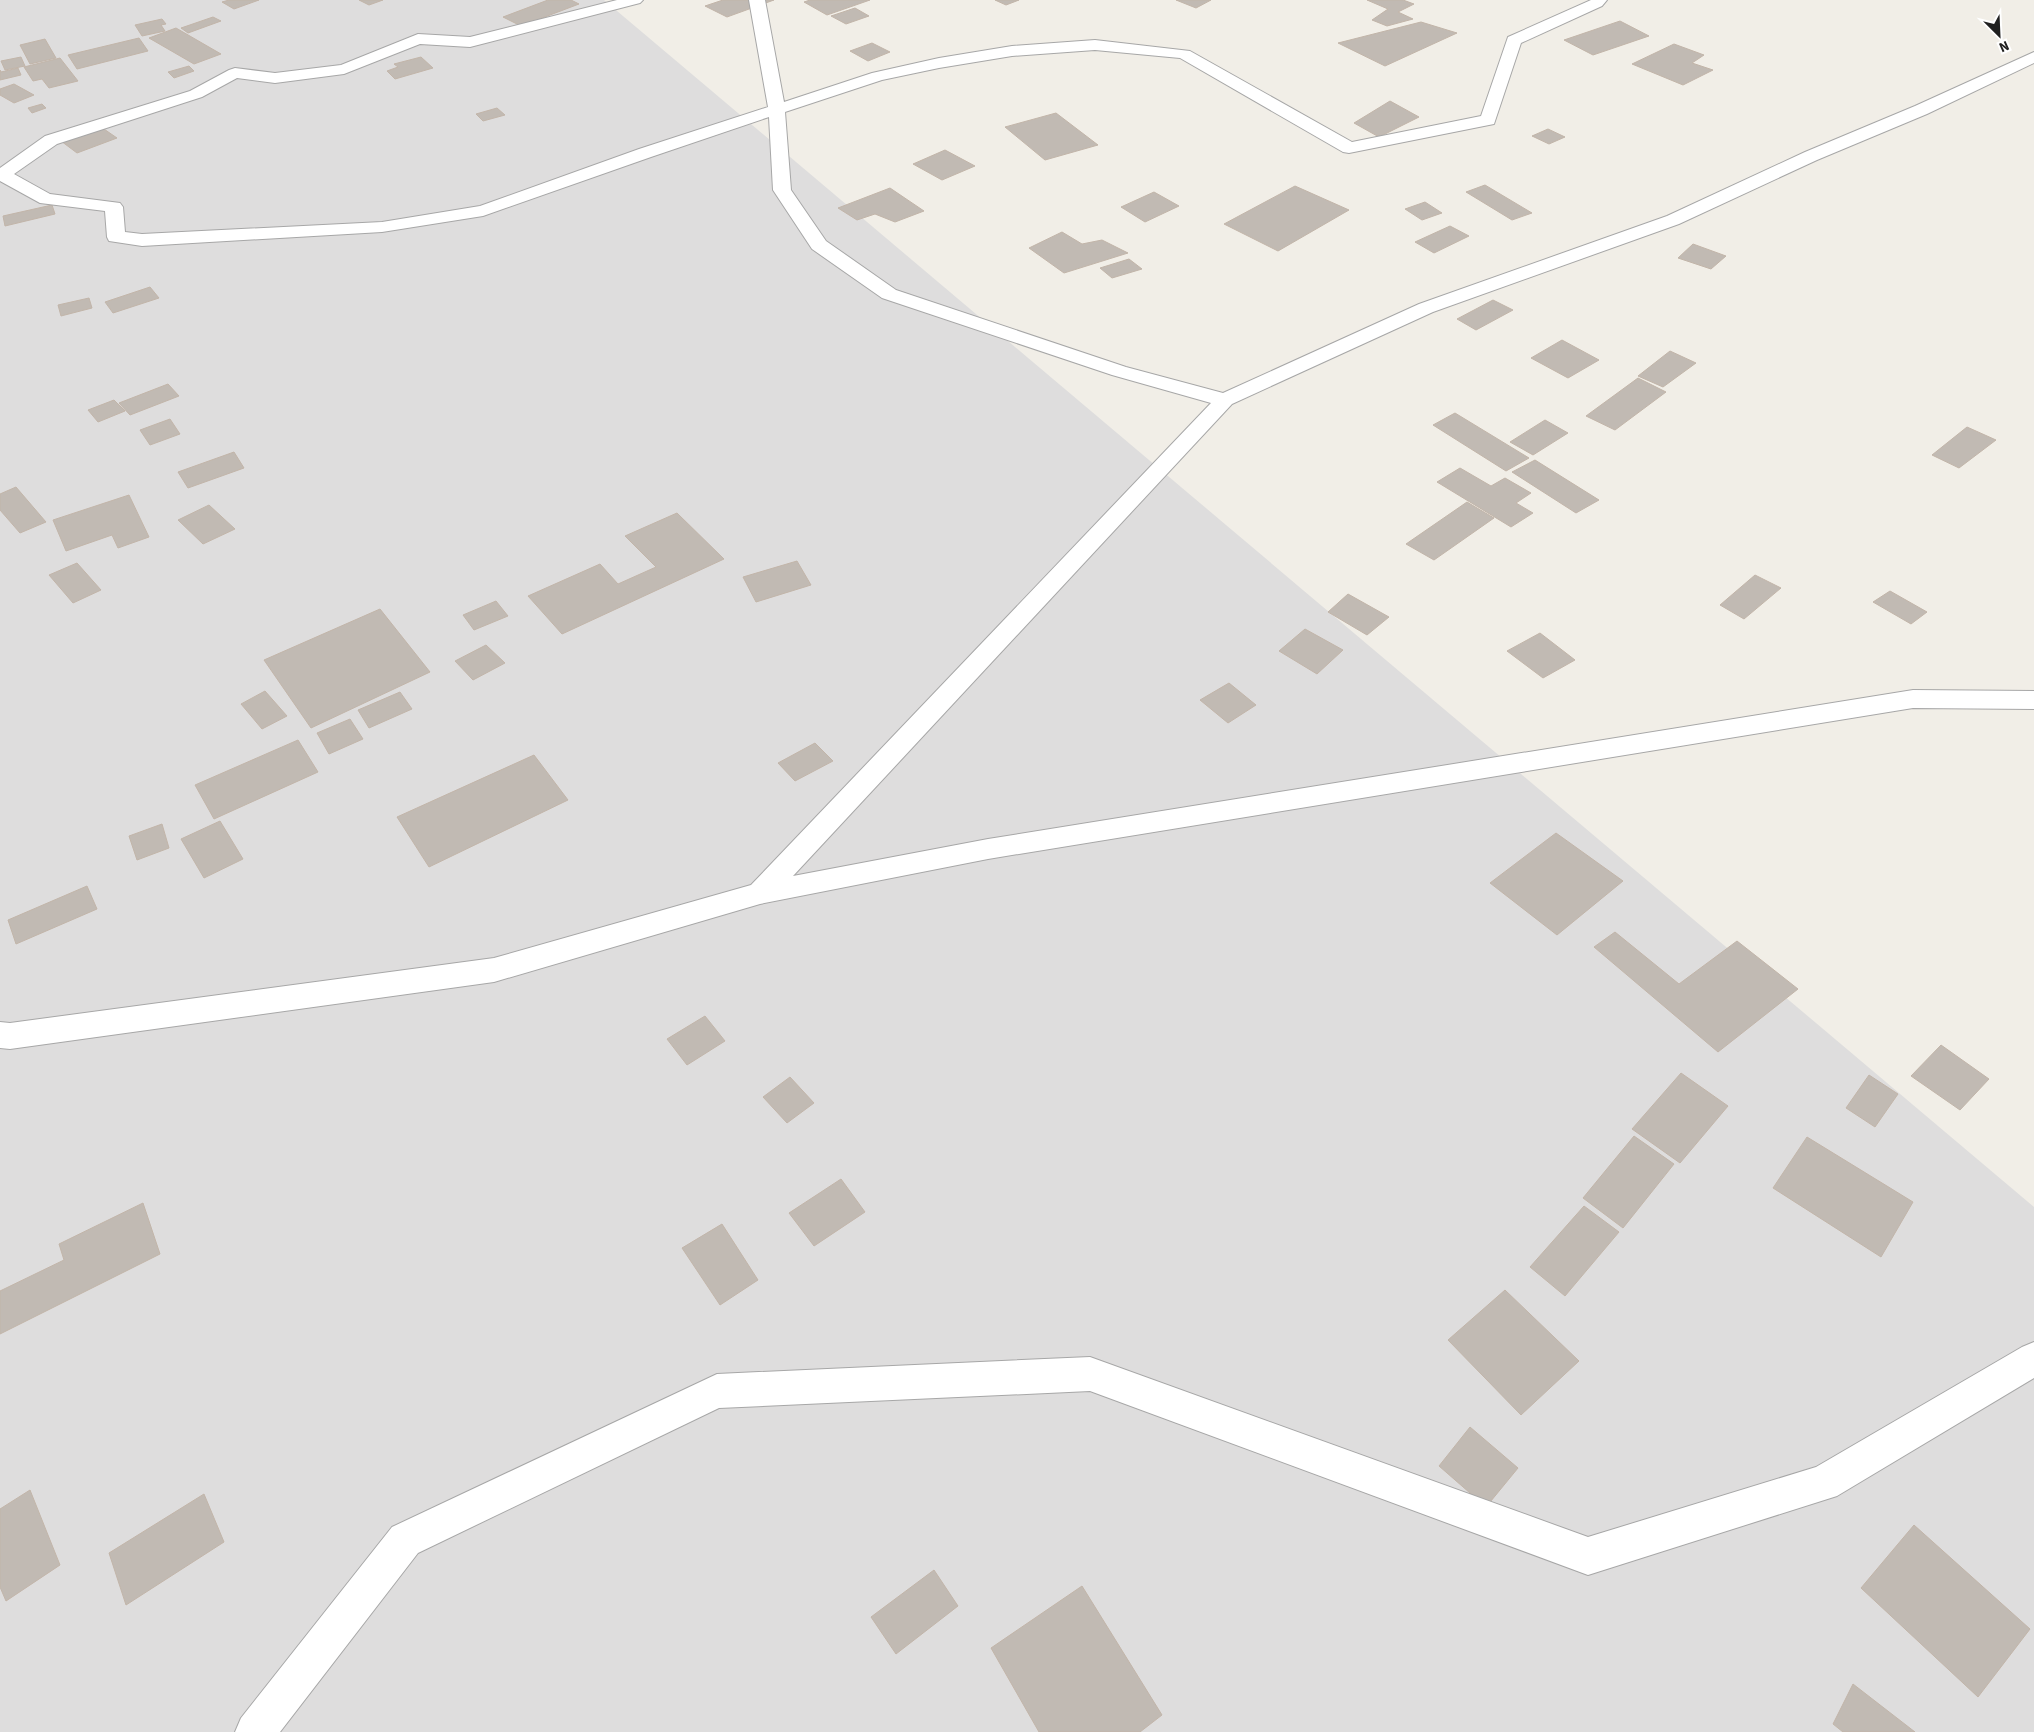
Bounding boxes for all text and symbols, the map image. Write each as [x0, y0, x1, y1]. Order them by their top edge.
north arrow [1974, 10, 2024, 60]
text: N [1996, 35, 2012, 57]

